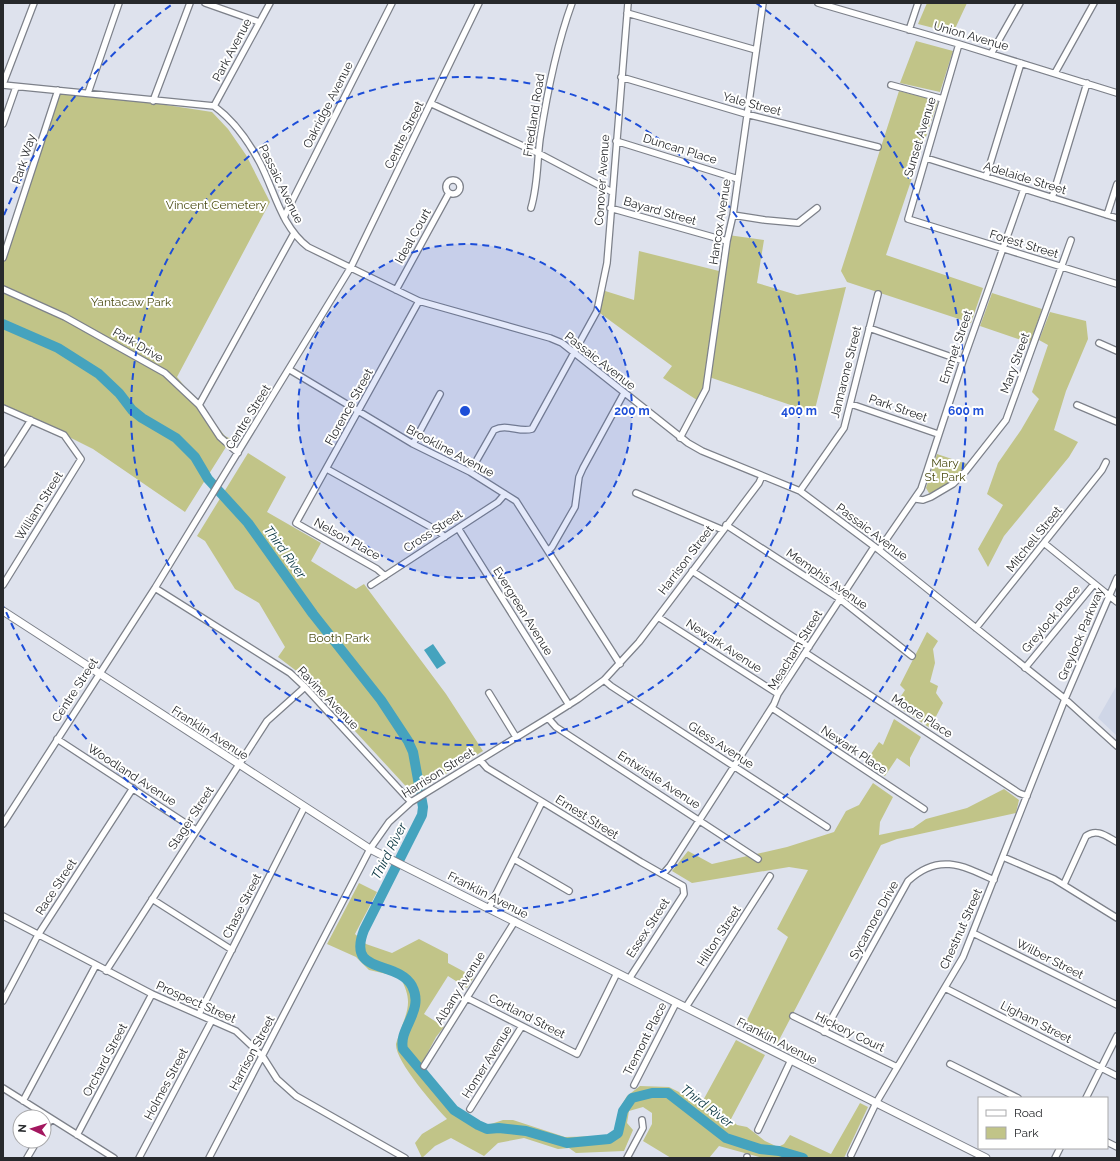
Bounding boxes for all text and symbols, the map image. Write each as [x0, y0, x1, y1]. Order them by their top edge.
street label: Park Avenue [210, 16, 254, 84]
street label: Union Avenue [932, 19, 1010, 53]
street label: Oakridge Avenue [300, 59, 356, 151]
street label: Friedland Road [521, 72, 547, 158]
street label: Yale Street [721, 89, 783, 119]
street label: Sunset Avenue [901, 95, 939, 179]
street label: Centre Street [382, 99, 426, 171]
street label: Duncan Place [641, 131, 719, 167]
street label: Park Way [9, 132, 39, 186]
street label: Conover Avenue [592, 134, 612, 226]
street label: Passaic Avenue [256, 142, 306, 226]
street label: Adelaide Street [982, 159, 1068, 197]
street label: Hancox Avenue [706, 178, 734, 266]
street label: Bayard Street [622, 194, 698, 228]
park label: Vincent Cemetery [166, 198, 267, 212]
street label: Ideal Court [392, 206, 434, 266]
street label: Forest Street [988, 227, 1060, 261]
park label: Yantacaw Park [91, 295, 172, 309]
street label: Emmet Street [937, 308, 975, 386]
street label: Park Drive [110, 325, 166, 365]
street label: Jannarone Street [828, 325, 864, 419]
street label: Passaic Avenue [562, 329, 638, 393]
street label: Mary Street [998, 331, 1032, 395]
street label: Florence Street [322, 366, 376, 448]
street label: Centre Street [223, 382, 273, 452]
street label: Park Street [867, 391, 929, 425]
centre of rings [458, 404, 472, 418]
text: 200 m [614, 404, 650, 418]
text: 400 m [781, 404, 817, 418]
text: 600 m [948, 404, 984, 418]
street label: Brookline Avenue [404, 422, 496, 480]
park label: Mary St. Park [924, 456, 966, 484]
street label: William Street [12, 469, 66, 543]
street label: Passaic Avenue [833, 501, 911, 563]
street label: Mitchell Street [1003, 503, 1065, 575]
street label: Cross Street [401, 507, 465, 555]
street label: Nelson Place [312, 515, 382, 563]
water label: Third River [261, 523, 309, 582]
street label: Harrison Street [656, 523, 716, 597]
street label: Memphis Avenue [784, 546, 870, 612]
street label: Evergreen Avenue [490, 564, 556, 658]
street label: Greylock Place [1019, 583, 1083, 655]
street label: Greylock Parkway [1055, 585, 1107, 682]
street label: Meacham Street [765, 607, 825, 693]
street label: Newark Avenue [683, 616, 765, 676]
park label: Booth Park [309, 631, 370, 645]
street label: Centre Street [49, 655, 101, 725]
street label: Ravine Avenue [294, 664, 362, 732]
street label: Moore Place [889, 691, 955, 741]
street label: Franklin Avenue [169, 703, 251, 763]
street label: Gless Avenue [686, 719, 756, 771]
street label: Newark Place [818, 723, 890, 777]
street label: Woodland Avenue [85, 741, 179, 809]
street label: Harrison Street [399, 745, 477, 801]
street label: Entwistle Avenue [615, 748, 703, 812]
street label: Stager Street [165, 784, 217, 852]
street label: Ernest Street [553, 792, 621, 842]
water label: Third River [368, 820, 410, 882]
street label: Race Street [33, 856, 79, 918]
street label: Franklin Avenue [445, 869, 531, 921]
street label: Chase Street [220, 871, 264, 941]
street label: Sycamore Drive [847, 878, 901, 962]
street label: Chestnut Street [937, 887, 985, 971]
street label: Essex Street [624, 896, 672, 960]
street label: Hilton Street [694, 903, 744, 969]
street label: Wilber Street [1014, 936, 1086, 982]
street label: Albany Avenue [432, 949, 488, 1027]
street label: Prospect Street [154, 978, 238, 1026]
street label: Cortland Street [486, 991, 568, 1041]
street label: Ligham Street [998, 998, 1074, 1046]
street label: Tremont Place [621, 1000, 669, 1078]
street label: Hickory Court [813, 1009, 887, 1055]
street label: Harrison Street [226, 1013, 278, 1093]
street label: Franklin Avenue [734, 1015, 820, 1067]
street label: Orchard Street [80, 1021, 130, 1099]
street label: Homer Avenue [459, 1023, 515, 1101]
street label: Holmes Street [141, 1046, 191, 1122]
water label: Third River [678, 1082, 736, 1131]
legend [978, 1097, 1108, 1149]
text: Road [1014, 1106, 1043, 1120]
north arrow [12, 1109, 52, 1149]
text: N [16, 1124, 29, 1133]
text: Park [1014, 1126, 1039, 1140]

